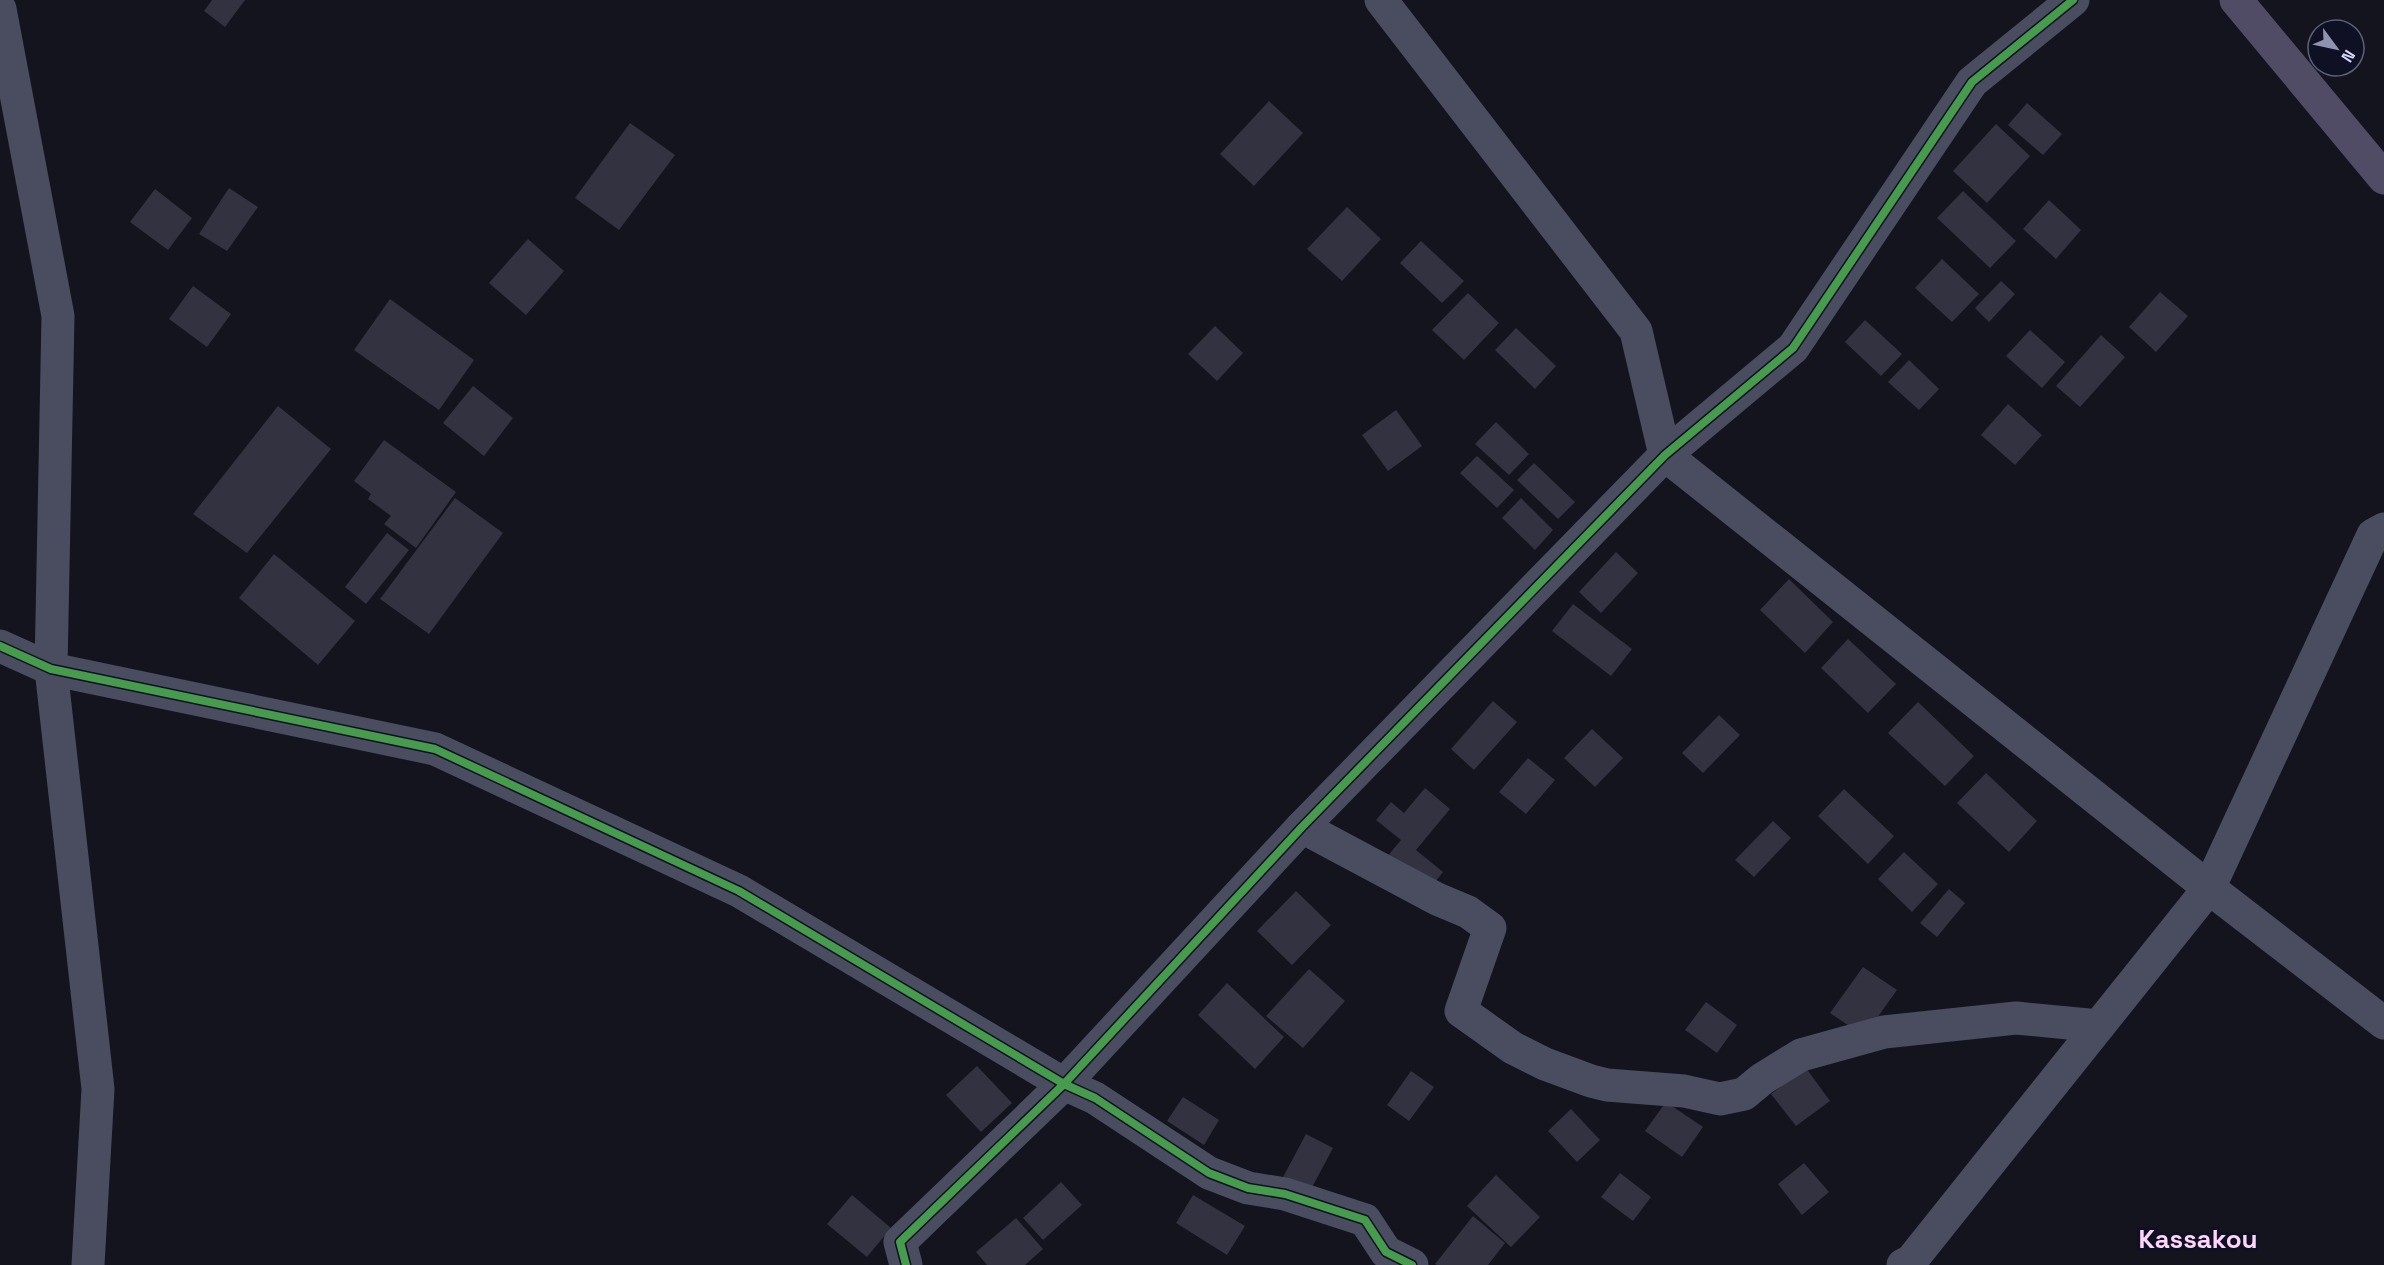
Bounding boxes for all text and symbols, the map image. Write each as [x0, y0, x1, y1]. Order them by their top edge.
north arrow [2306, 18, 2366, 78]
text: N [2336, 46, 2360, 66]
district label: Kassakou [2138, 1222, 2258, 1256]

